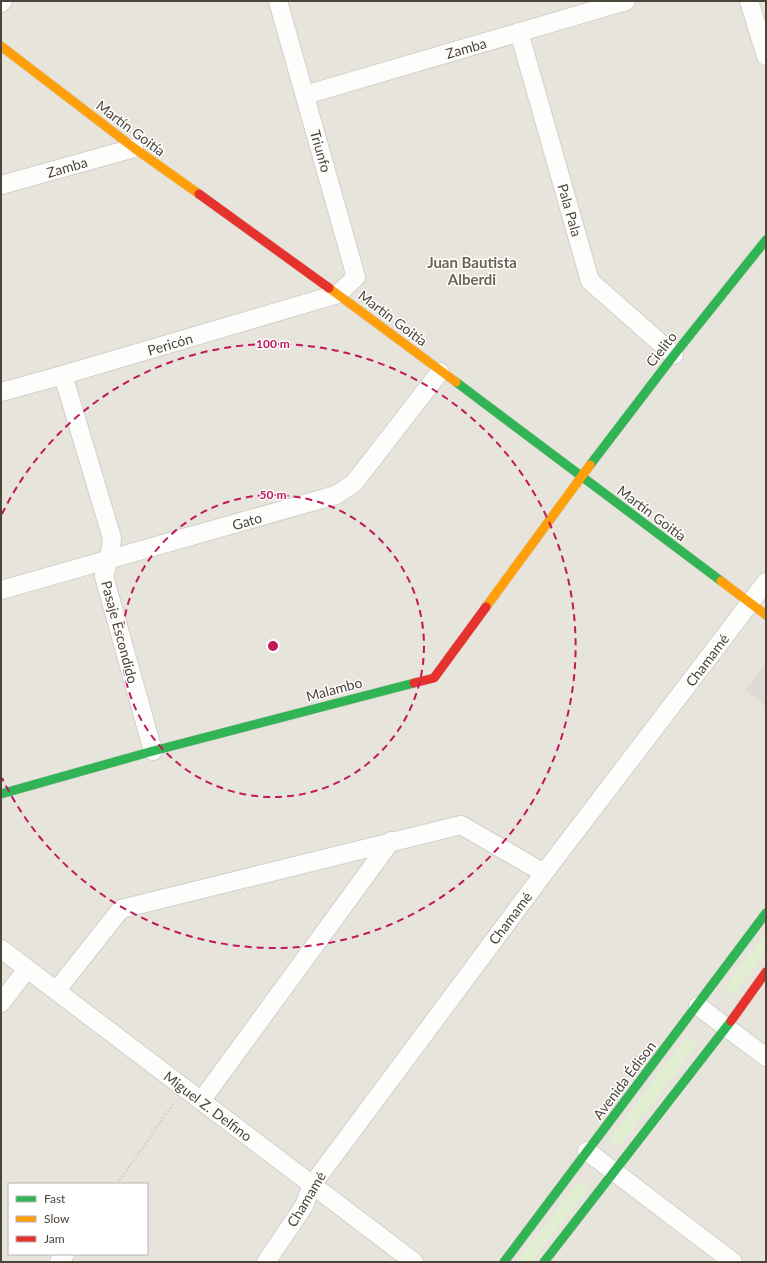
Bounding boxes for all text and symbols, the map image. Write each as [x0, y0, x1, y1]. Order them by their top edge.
street label: Zamba [444, 34, 488, 62]
street label: Martín Goitía [93, 97, 169, 159]
street label: Triunfo [307, 128, 335, 174]
street label: Zamba [45, 153, 89, 181]
street label: Pala Pala [554, 182, 586, 239]
district label: Juan Bautista Alberdi [427, 253, 517, 288]
street label: Martín Goitía [355, 287, 431, 349]
street label: Cielito [642, 328, 680, 370]
street label: Pericón [145, 329, 195, 359]
text: 100 m [256, 336, 290, 351]
street label: Martín Goitía [614, 482, 690, 544]
text: 50 m [260, 487, 286, 502]
street label: Gato [230, 509, 264, 533]
street label: Pasaje Escondido [98, 579, 142, 685]
street label: Chamamé [682, 630, 732, 690]
centre of rings [266, 639, 280, 653]
street label: Malambo [304, 673, 364, 705]
street label: Chamamé [485, 888, 535, 948]
street label: Avenida Édison [589, 1037, 659, 1123]
street label: Miguel Z. Delfino [161, 1067, 255, 1145]
street label: Chamamé [283, 1168, 329, 1230]
legend [8, 1183, 148, 1255]
text: Fast [44, 1191, 66, 1206]
text: Slow [44, 1211, 70, 1226]
text: Jam [44, 1231, 65, 1246]

